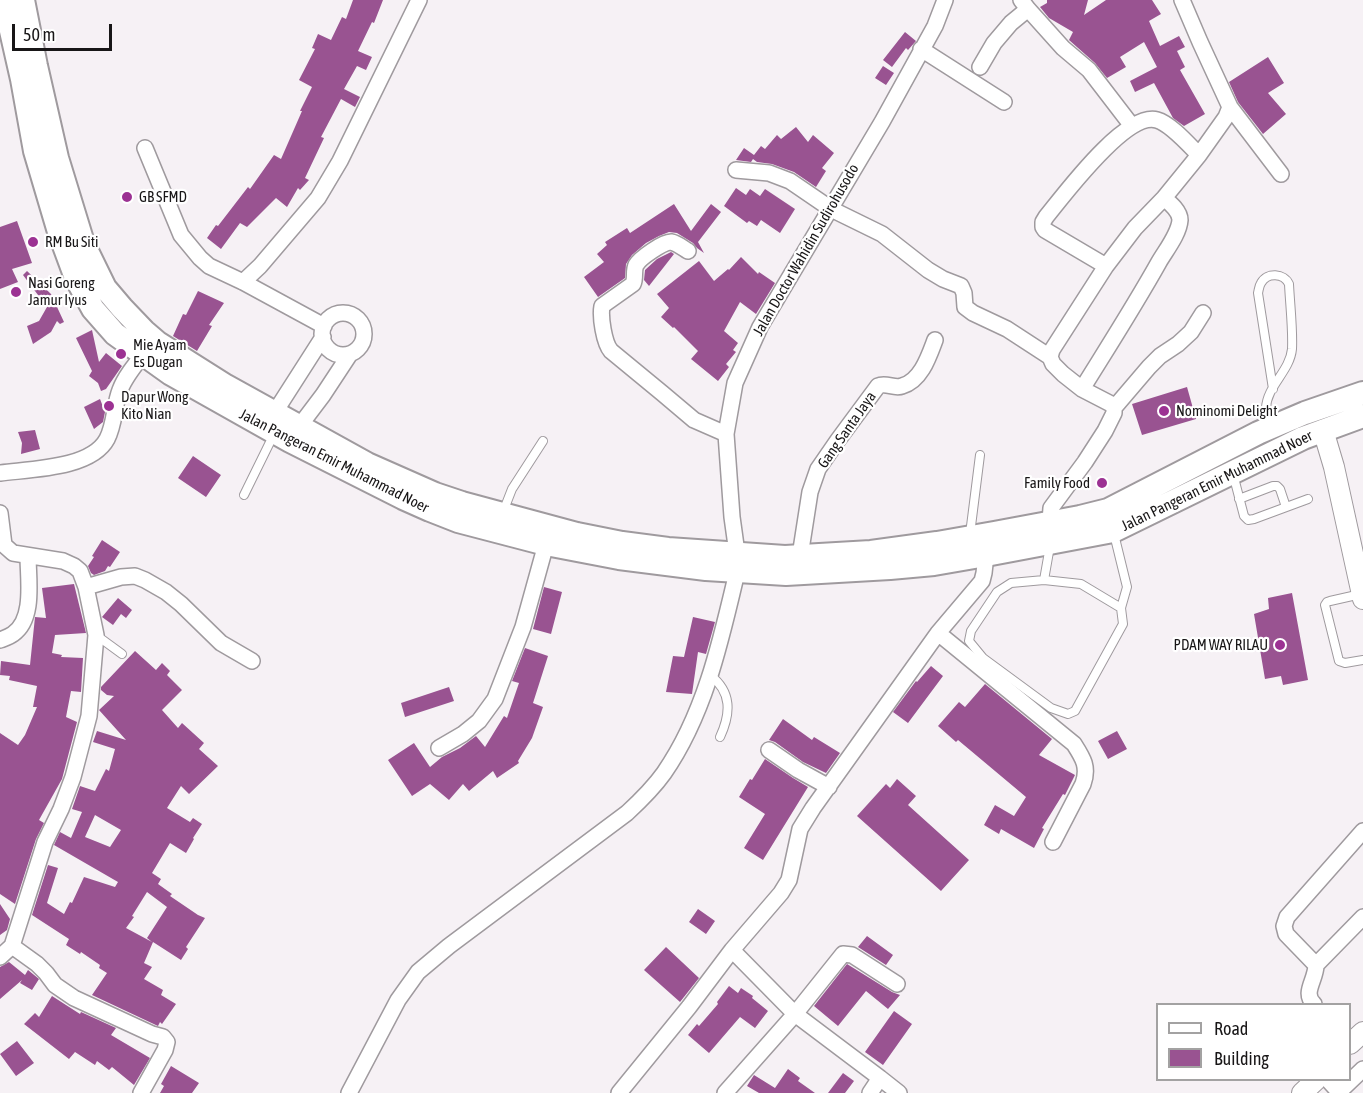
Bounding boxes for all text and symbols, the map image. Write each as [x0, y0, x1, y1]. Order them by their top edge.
scale bar [15, 12, 116, 50]
text: 50 m [23, 24, 55, 45]
street label: Jalan Doctor Wahidin Sudirohusodo [749, 161, 863, 339]
place label: GB SFMD [139, 188, 187, 206]
marker: GB SFMD [120, 190, 134, 204]
place label: RM Bu Siti [45, 233, 99, 251]
marker: RM Bu Siti [26, 235, 40, 249]
place label: Nasi Goreng Jamur Iyus [28, 274, 95, 309]
marker: Nasi Goreng Jamur Iyus [9, 285, 23, 299]
place label: Mie Ayam Es Dugan [133, 336, 187, 371]
marker: Mie Ayam Es Dugan [114, 347, 128, 361]
place label: Dapur Wong Kito Nian [121, 388, 188, 423]
street label: Gang Santa Jaya [814, 388, 880, 472]
marker: Dapur Wong Kito Nian [102, 399, 116, 413]
place label: Nominomi Delight [1176, 402, 1277, 420]
marker: Nominomi Delight [1157, 404, 1171, 418]
street label: Jalan Pangeran Emir Muhammad Noer [236, 405, 432, 517]
street label: Jalan Pangeran Emir Muhammad Noer [1119, 427, 1315, 535]
place label: Family Food [1024, 474, 1090, 492]
marker: Family Food [1095, 476, 1109, 490]
place label: PDAM WAY RILAU [1174, 636, 1268, 654]
marker: PDAM WAY RILAU [1273, 638, 1287, 652]
legend [1156, 1003, 1351, 1081]
text: Road [1214, 1018, 1248, 1039]
text: Building [1214, 1048, 1269, 1069]

